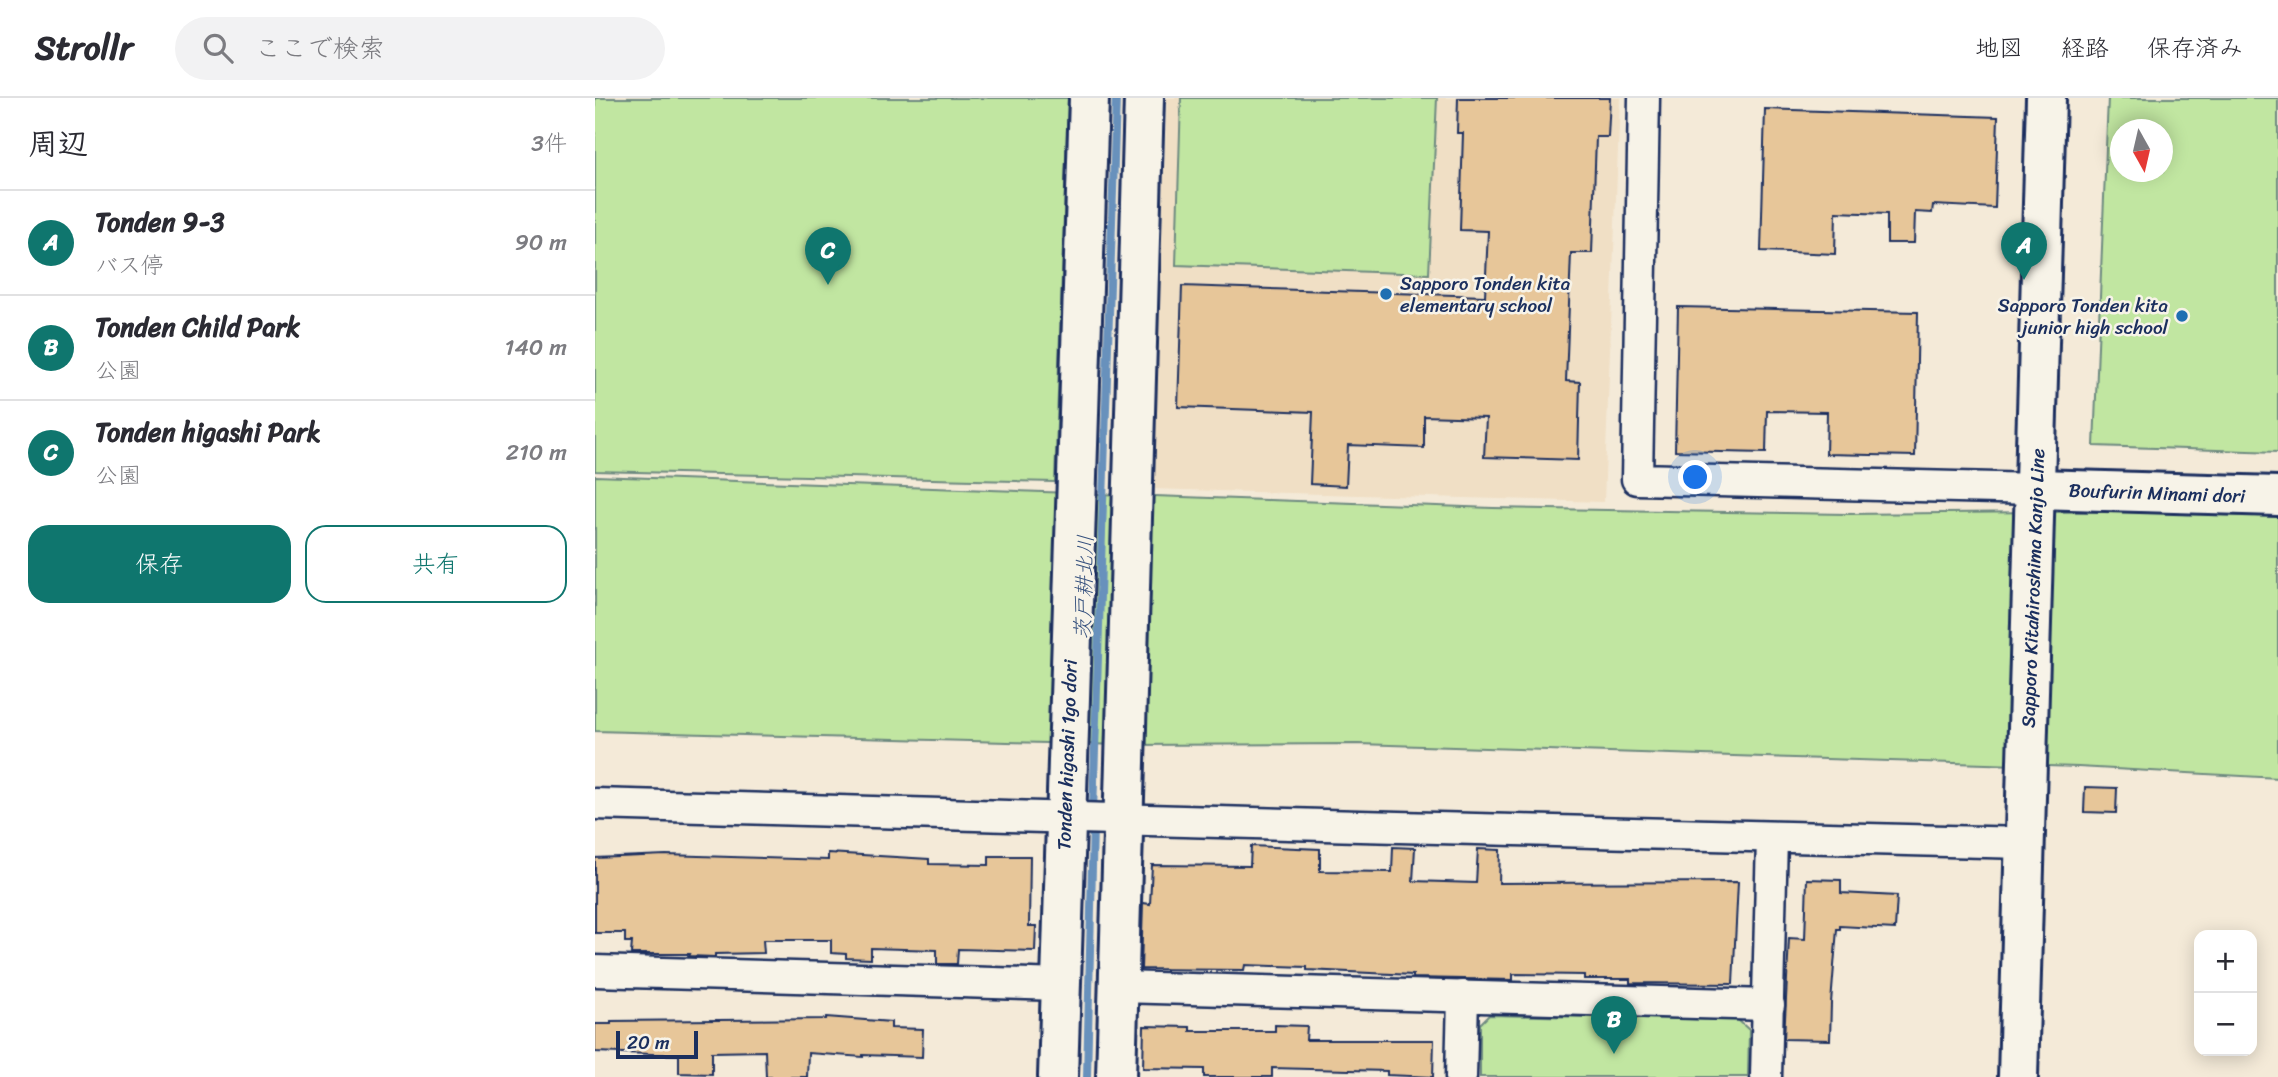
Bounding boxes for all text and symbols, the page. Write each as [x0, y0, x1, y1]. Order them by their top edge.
search box [175, 17, 665, 80]
text: Strollr [35, 19, 133, 77]
text: ここで検索 [255, 25, 385, 71]
text: 地図 [1975, 27, 2023, 69]
text: 経路 [2061, 27, 2109, 69]
text: 保存済み [2147, 27, 2243, 69]
icon: search [199, 29, 237, 67]
text: 周辺 [28, 117, 88, 171]
north arrow [2110, 119, 2173, 182]
text: 3件 [531, 123, 567, 164]
text: Tonden 9-3 [95, 199, 225, 245]
text: A [43, 222, 59, 263]
text: 90 m [515, 222, 567, 263]
pin: A [2001, 222, 2047, 280]
pin: C [805, 227, 851, 285]
text: バス停 [95, 245, 164, 286]
place label: Sapporo Tonden kita elementary school [1400, 267, 1571, 322]
marker: Sapporo Tonden kita elementary school [1378, 286, 1394, 302]
place label: Sapporo Tonden kita junior high school [1998, 289, 2169, 344]
text: Tonden Child Park [95, 304, 300, 350]
marker: Sapporo Tonden kita junior high school [2174, 308, 2190, 324]
text: B [44, 327, 58, 368]
text: 140 m [505, 327, 567, 368]
text: 公園 [95, 350, 141, 391]
text: Tonden higashi Park [95, 409, 321, 455]
text: C [44, 432, 58, 473]
text: 210 m [506, 432, 567, 473]
street label: Sapporo Kitahiroshima Kanjo Line [2012, 447, 2054, 728]
text: 公園 [95, 455, 141, 496]
your location [1678, 460, 1712, 494]
street label: Boufurin Minami dori [2068, 473, 2247, 513]
button: 保存 [28, 525, 291, 603]
button: 共有 [305, 525, 567, 603]
water label: 茨戸耕北川 [1063, 534, 1105, 640]
street label: Tonden higashi 1go dori [1047, 658, 1087, 851]
map controls [2194, 930, 2257, 1056]
button: + [2194, 930, 2257, 993]
button: − [2194, 993, 2257, 1056]
pin: B [1591, 996, 1637, 1054]
text: 20 m [627, 1026, 670, 1059]
scale bar [616, 1028, 698, 1060]

